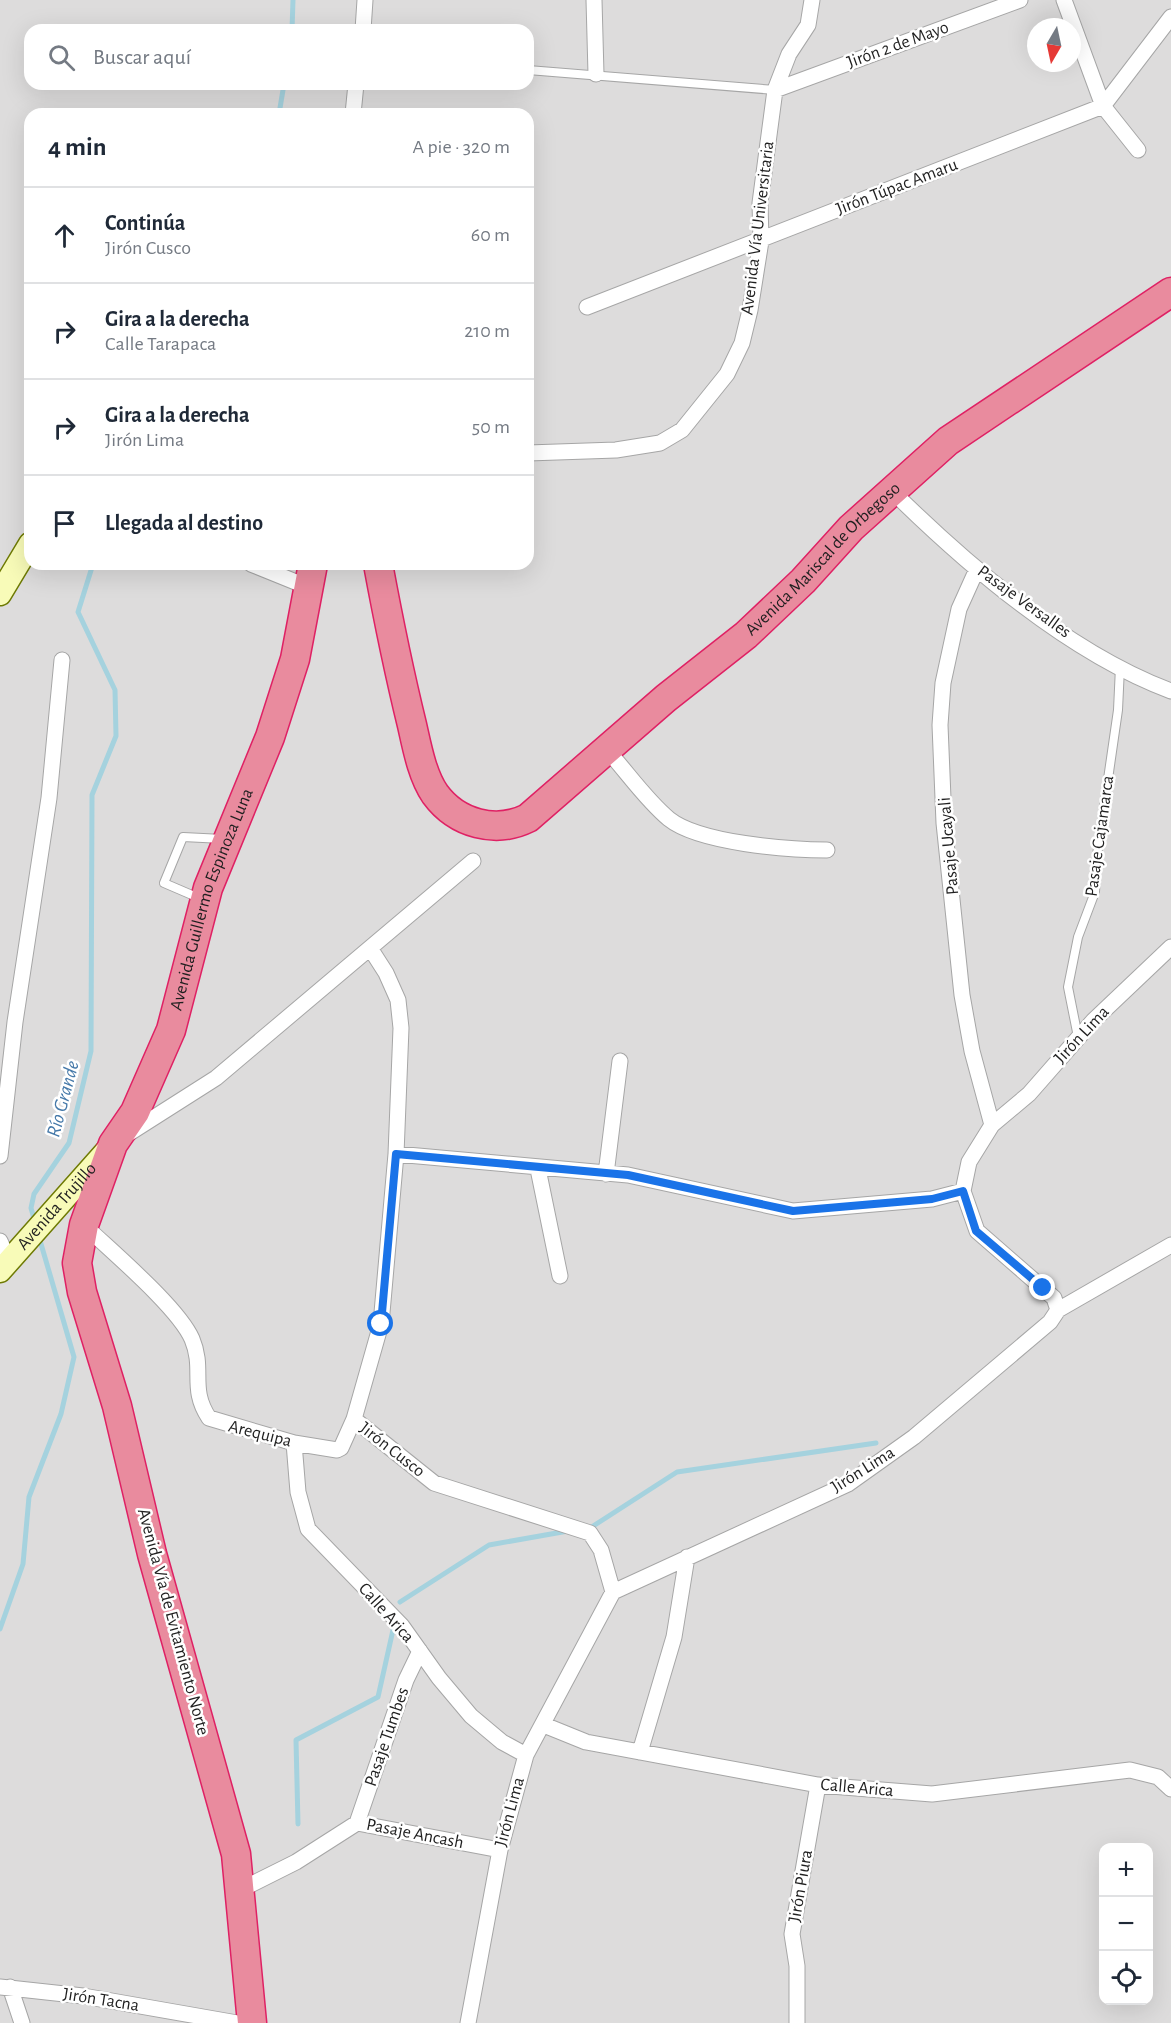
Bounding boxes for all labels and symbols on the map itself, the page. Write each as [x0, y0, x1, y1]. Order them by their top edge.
street label: Jirón 2 de Mayo [845, 18, 951, 72]
north arrow [1027, 18, 1081, 72]
street label: Avenida Vía Universitaria [738, 140, 778, 316]
street label: Jirón Túpac Amaru [834, 156, 960, 218]
street label: Avenida Mariscal de Orbegoso [742, 479, 904, 639]
street label: Pasaje Versalles [974, 562, 1074, 642]
street label: Pasaje Cajamarca [1083, 774, 1117, 898]
street label: Avenida Guillermo Espinoza Luna [167, 786, 257, 1013]
street label: Pasaje Ucayali [936, 796, 962, 896]
street label: Jirón Lima [1051, 1003, 1113, 1067]
water label: Río Grande [43, 1058, 83, 1139]
street label: Avenida Trujillo [14, 1160, 100, 1254]
route end [1029, 1274, 1055, 1300]
route start [367, 1310, 393, 1336]
street label: Arequipa [227, 1417, 293, 1451]
street label: Jirón Cusco [356, 1419, 428, 1481]
street label: Jirón Lima [828, 1443, 898, 1497]
street label: Avenida Vía de Evitamiento Norte [134, 1507, 212, 1737]
street label: Calle Arica [355, 1580, 417, 1646]
street label: Pasaje Tumbes [362, 1685, 412, 1789]
street label: Jirón Lima [492, 1775, 528, 1849]
street label: Calle Arica [820, 1776, 894, 1800]
street label: Pasaje Ancash [365, 1816, 465, 1852]
street label: Jirón Piura [786, 1848, 816, 1924]
street label: Jirón Tacna [62, 1985, 140, 2015]

